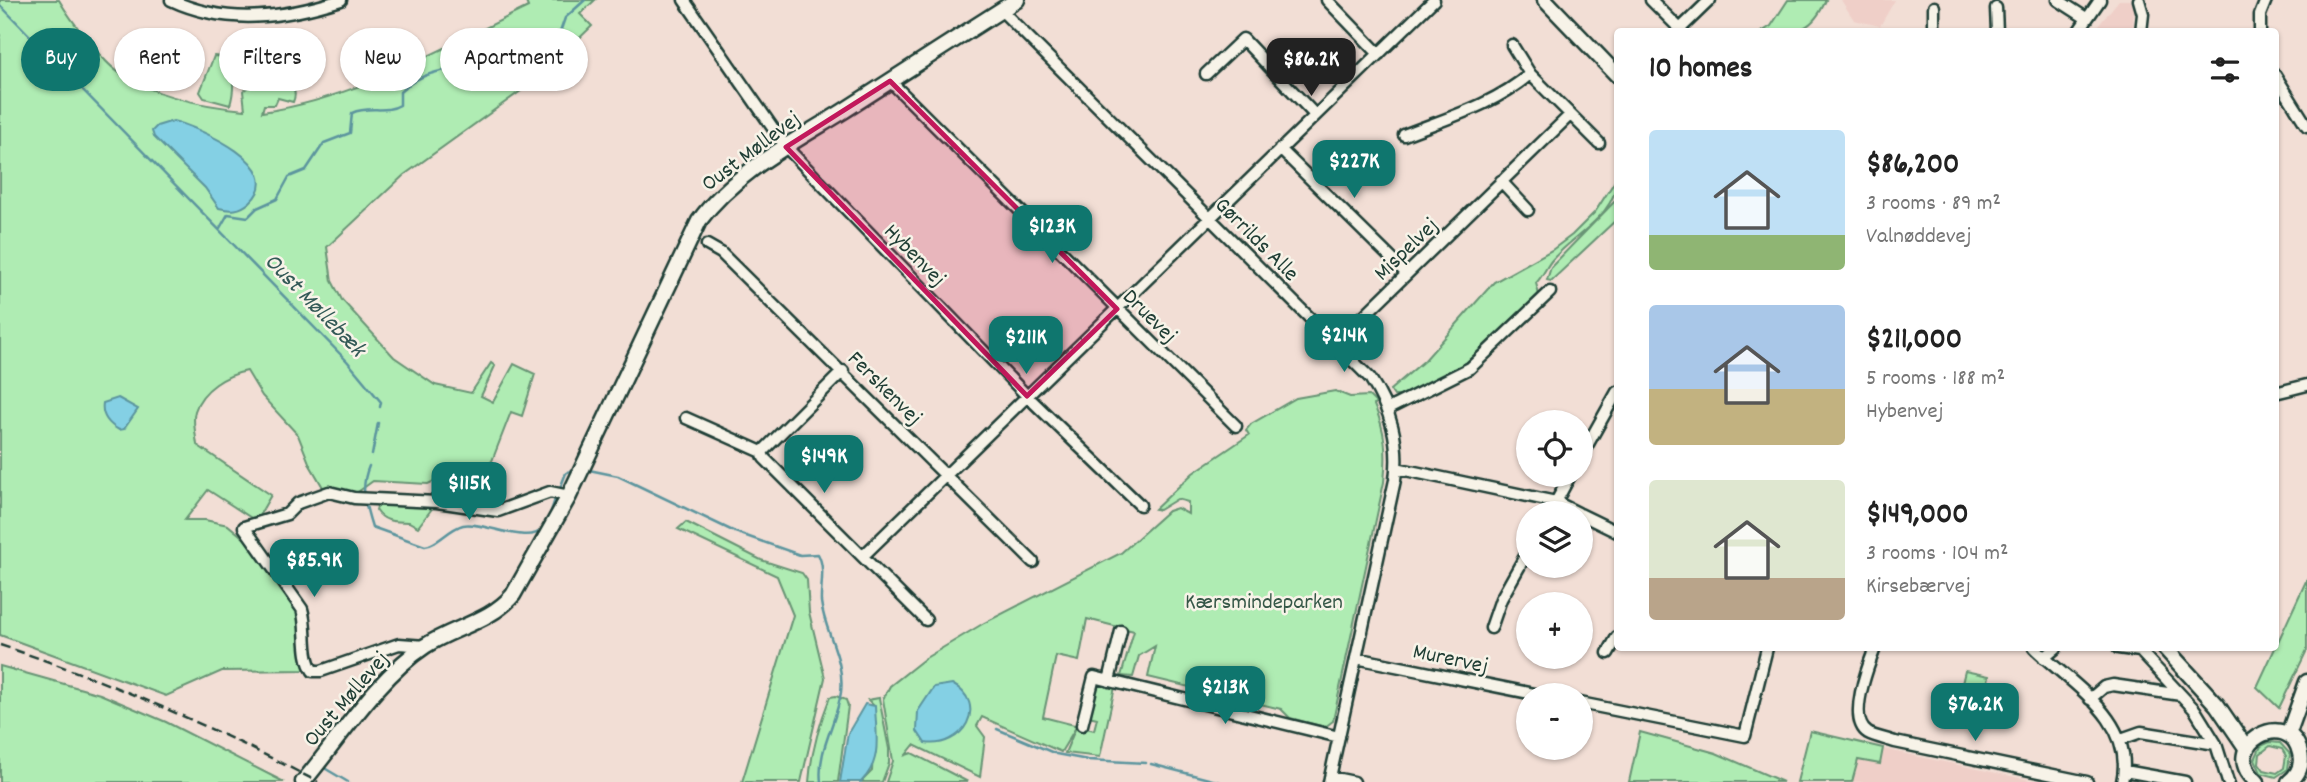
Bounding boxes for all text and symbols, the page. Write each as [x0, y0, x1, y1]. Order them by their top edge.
chip: Buy [21, 28, 100, 91]
chip: Rent [114, 28, 205, 91]
chip: Filters [219, 28, 326, 91]
chip: New [340, 28, 426, 91]
chip: Apartment [440, 28, 588, 91]
pin: $86.2K [1254, 38, 1368, 98]
text: $86.2K [1283, 44, 1339, 77]
text: 10 homes [1649, 49, 1752, 92]
icon: filters [2206, 51, 2244, 89]
street label: Oust Møllevej [695, 104, 809, 201]
pin: $227K [1305, 140, 1403, 200]
text: $86,200 [1866, 145, 1959, 188]
text: $227K [1328, 146, 1380, 179]
icon: home [1705, 158, 1789, 242]
text: 3 rooms · 89 m² [1866, 188, 2001, 221]
street label: Gørrilds Alle [1206, 191, 1305, 290]
pin: $123K [1003, 205, 1101, 265]
text: $123K [1028, 211, 1076, 244]
street label: Mispelvej [1367, 211, 1447, 290]
street label: Hybenvej [875, 217, 952, 296]
text: Valnøddevej [1866, 221, 1972, 254]
water label: Oust Møllebæk [255, 246, 374, 368]
street label: Druevej [1113, 282, 1184, 353]
pin: $214K [1295, 314, 1393, 374]
pin: $211K [977, 316, 1075, 376]
text: $214K [1321, 320, 1367, 353]
text: $211,000 [1866, 320, 1962, 363]
text: $211K [1005, 322, 1047, 355]
icon: home [1705, 333, 1789, 417]
street label: Ferskenvej [838, 344, 929, 435]
text: 5 rooms · 188 m² [1866, 363, 2005, 396]
text: Hybenvej [1866, 396, 1944, 429]
map controls [1516, 410, 1593, 760]
button: locate [1516, 410, 1593, 487]
pin: $149K [775, 435, 873, 495]
text: $149K [800, 441, 848, 474]
pin: $115K [420, 462, 518, 522]
text: $115K [447, 468, 491, 501]
text: $149,000 [1866, 495, 1969, 538]
button: layers [1516, 501, 1593, 578]
icon: home [1705, 508, 1789, 592]
text: 3 rooms · 104 m² [1866, 538, 2008, 571]
pin: $85.9K [257, 540, 371, 599]
text: $85.9K [286, 545, 342, 578]
text: Kirsebærvej [1866, 571, 1971, 604]
park label: Kærsmindeparken [1185, 587, 1343, 620]
button: + [1516, 592, 1593, 669]
street label: Murervej [1410, 636, 1491, 684]
street label: Oust Møllevej [297, 645, 398, 755]
pin: $213K [1176, 666, 1274, 726]
text: $213K [1201, 672, 1249, 705]
button: − [1516, 683, 1593, 760]
pin: $76.2K [1918, 684, 2032, 743]
text: $76.2K [1947, 689, 2003, 722]

